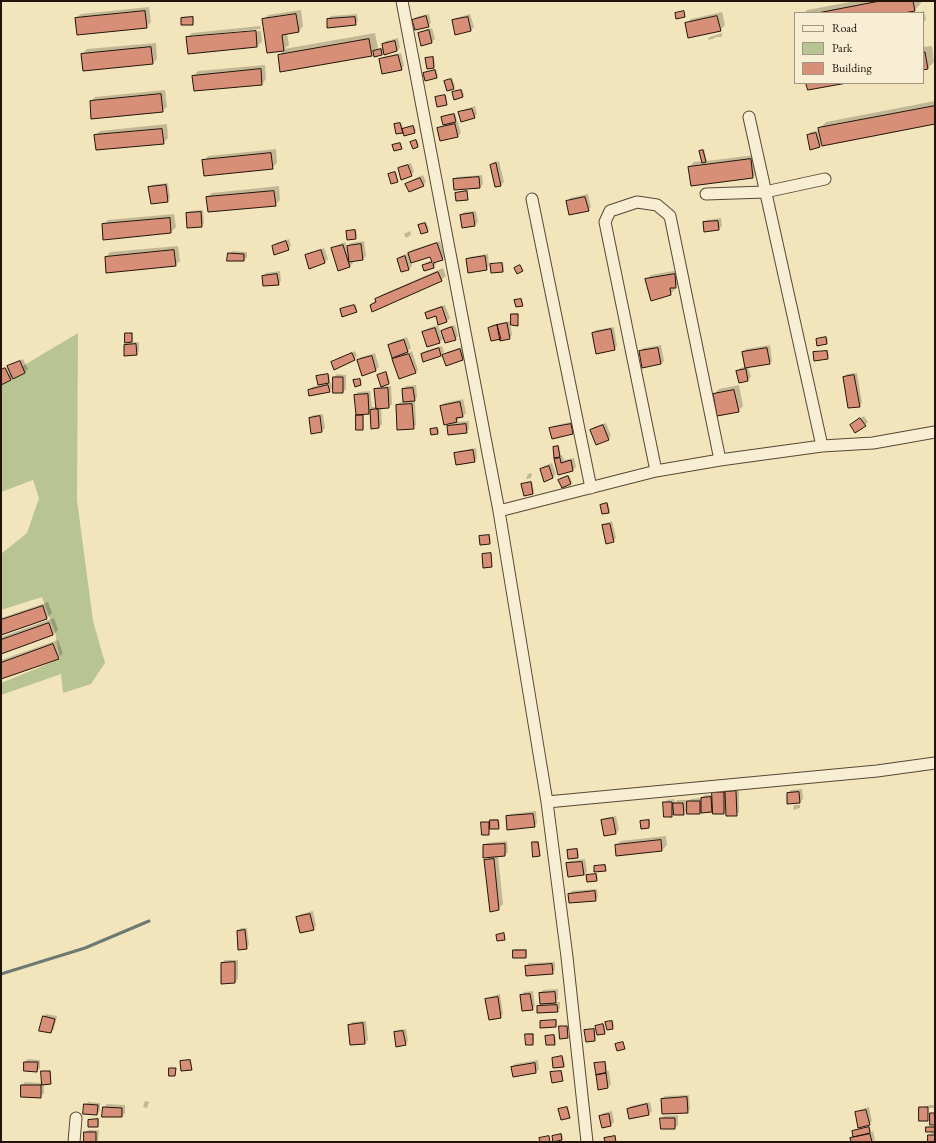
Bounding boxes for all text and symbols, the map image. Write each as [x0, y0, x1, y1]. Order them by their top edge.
legend [794, 12, 924, 84]
text: Road [832, 20, 857, 36]
text: Park [832, 40, 852, 56]
text: Building [832, 60, 872, 76]

